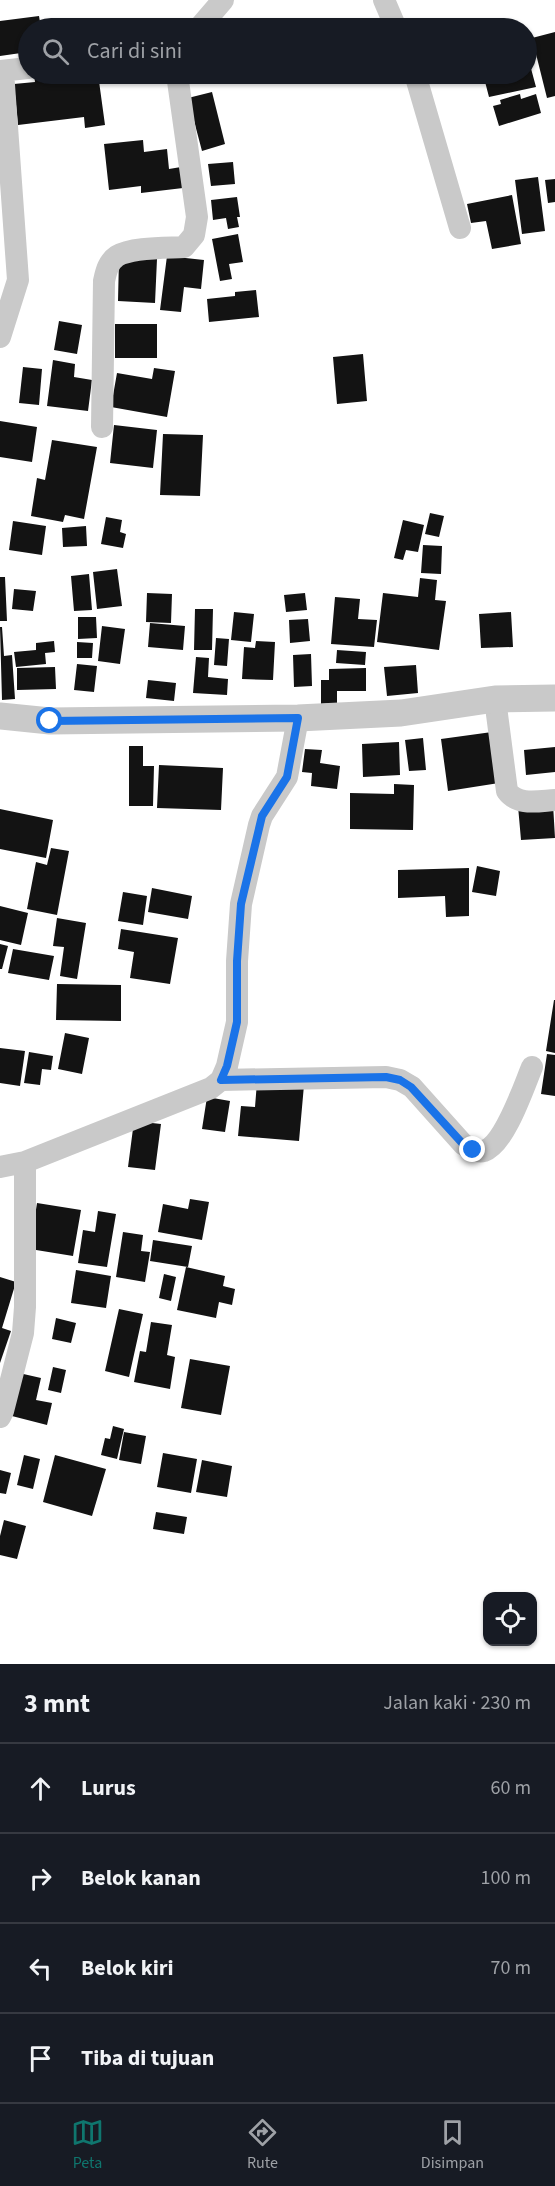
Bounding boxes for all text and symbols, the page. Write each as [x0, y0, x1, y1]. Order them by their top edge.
search box [18, 18, 537, 84]
icon: search [39, 35, 72, 68]
text: Cari di sini [87, 35, 182, 67]
route start [36, 707, 62, 733]
route end [459, 1136, 485, 1162]
map controls [483, 1592, 537, 1646]
button: locate [483, 1592, 537, 1646]
text: 3 mnt [24, 1685, 90, 1722]
text: Jalan kaki · 230 m [383, 1689, 531, 1717]
icon: ahead [24, 1772, 57, 1805]
text: Lurus [81, 1772, 136, 1804]
text: 60 m [491, 1774, 531, 1802]
icon: right [24, 1862, 57, 1895]
text: Belok kanan [81, 1862, 201, 1894]
text: 100 m [481, 1864, 531, 1892]
icon: left [24, 1952, 57, 1985]
text: Belok kiri [81, 1952, 174, 1984]
text: 70 m [491, 1954, 531, 1982]
icon: arrive [24, 2042, 57, 2075]
text: Tiba di tujuan [81, 2042, 214, 2074]
tab: Peta [71, 2116, 104, 2174]
tab: Rute [246, 2116, 279, 2174]
tab: Disimpan [421, 2116, 484, 2174]

